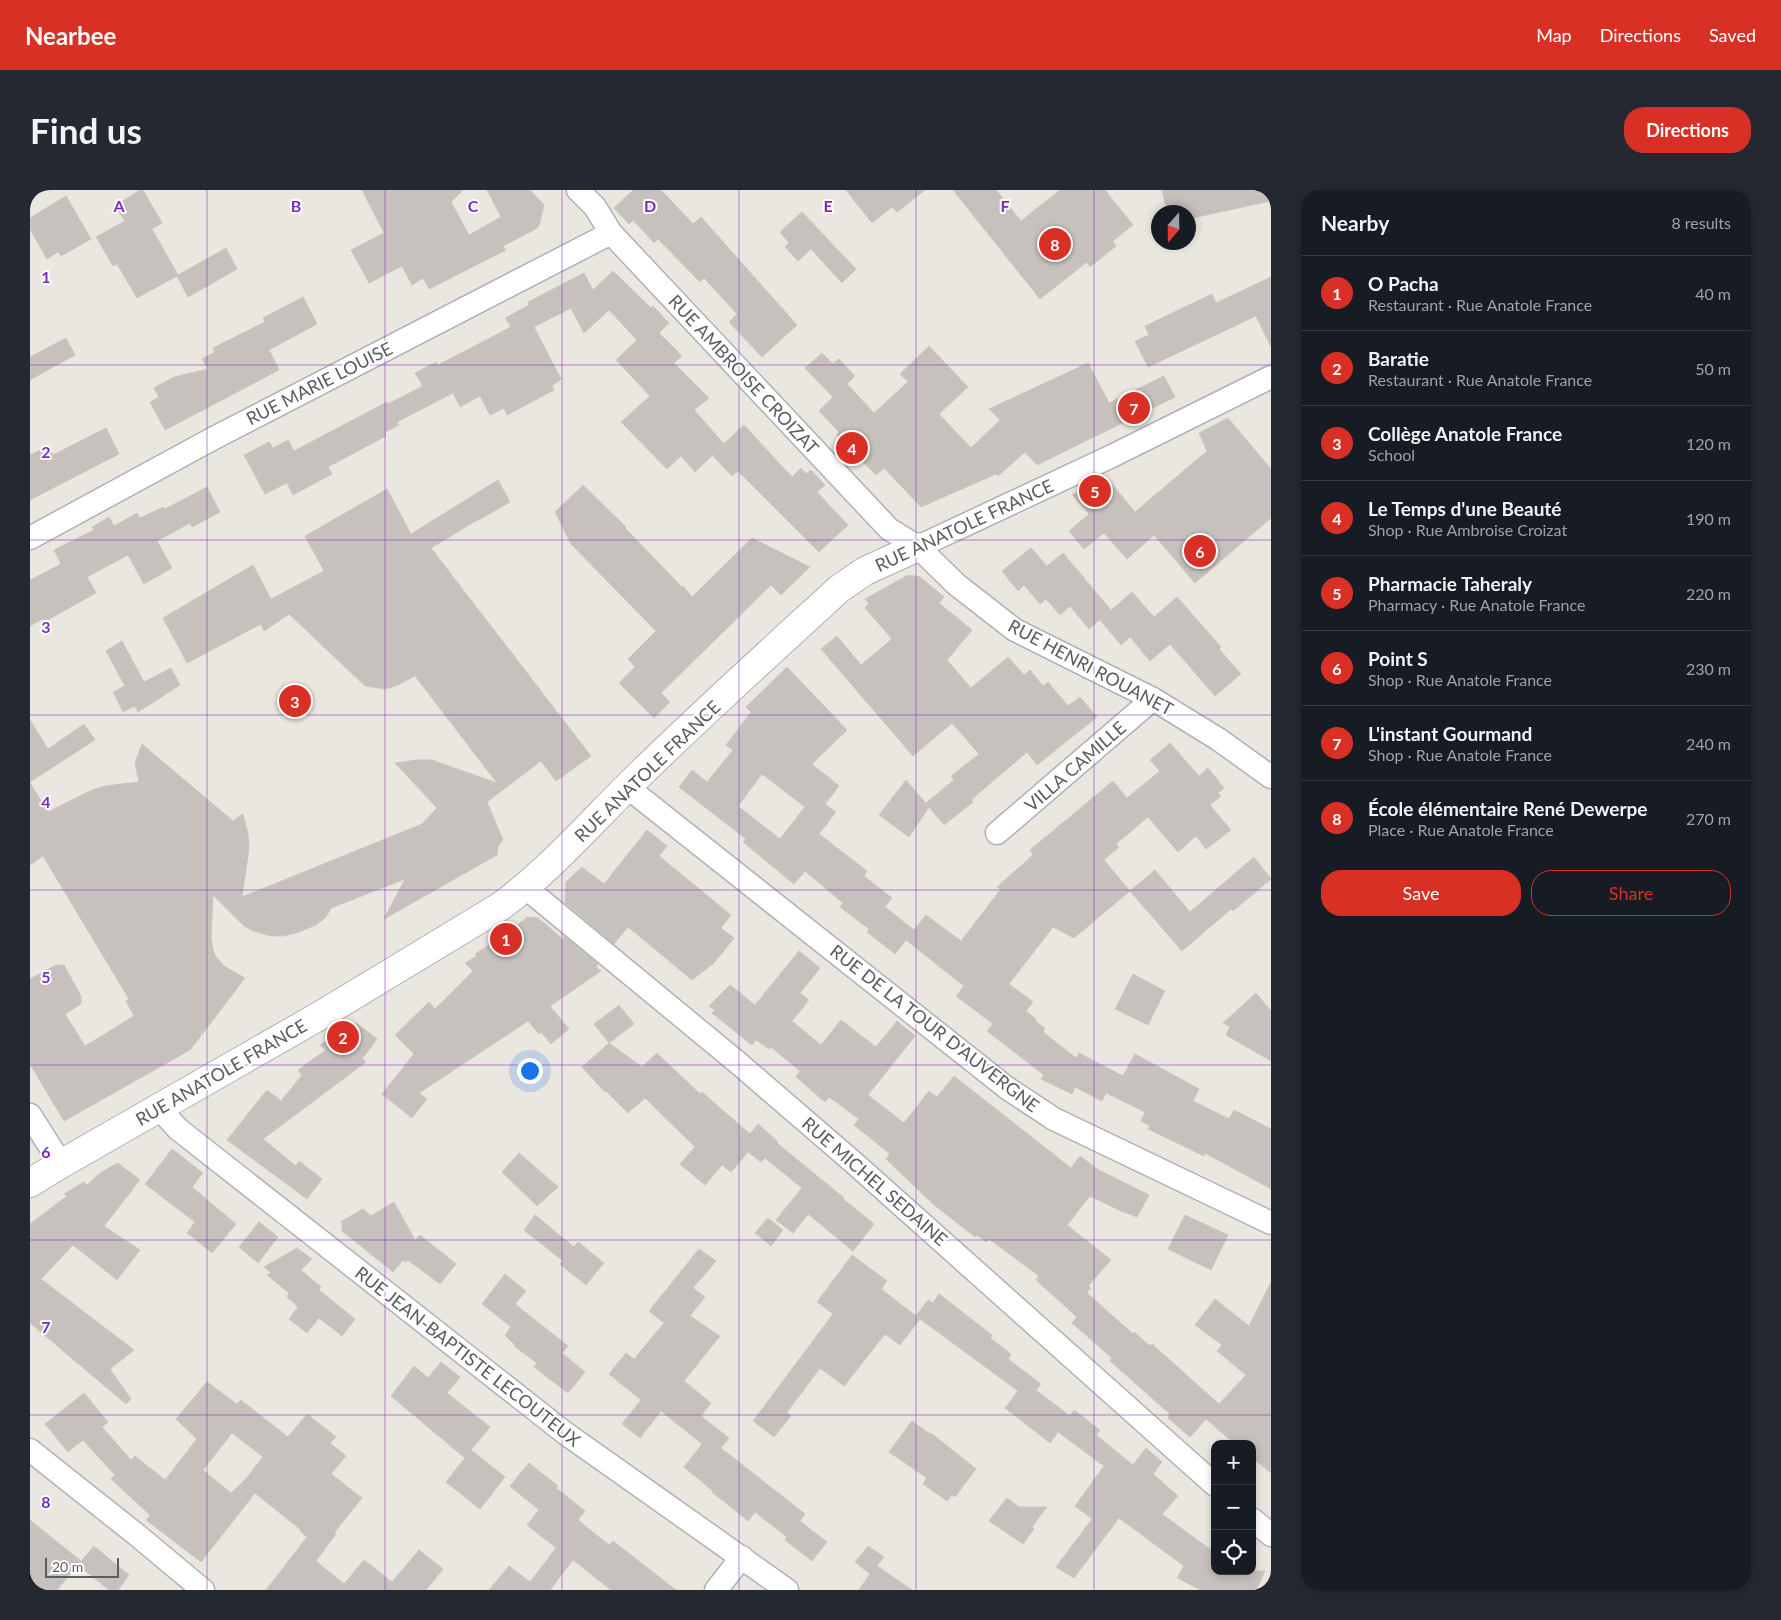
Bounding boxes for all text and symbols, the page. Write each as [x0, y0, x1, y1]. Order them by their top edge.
text: Nearbee [25, 21, 116, 50]
text: Map [1536, 24, 1572, 46]
text: Directions [1600, 24, 1681, 46]
text: Saved [1709, 24, 1756, 46]
button: Directions [1624, 107, 1751, 153]
text: Find us [30, 109, 142, 151]
text: A [112, 196, 125, 215]
text: B [291, 196, 301, 215]
text: C [468, 196, 479, 215]
text: D [644, 196, 656, 215]
text: E [823, 196, 833, 215]
text: F [1000, 196, 1010, 215]
north arrow [1151, 205, 1196, 250]
text: Nearby [1321, 210, 1389, 235]
text: 8 results [1671, 213, 1731, 232]
pin: 8 [1039, 225, 1071, 263]
text: 1 [41, 267, 51, 286]
text: O Pacha [1368, 272, 1439, 295]
text: 1 [1332, 284, 1342, 303]
text: 40 m [1695, 284, 1731, 303]
street label: RUE AMBROISE CROIZAT [664, 290, 824, 458]
text: Restaurant · Rue Anatole France [1368, 295, 1592, 314]
street label: RUE MARIE LOUISE [242, 337, 396, 429]
text: Baratie [1368, 347, 1429, 370]
text: 2 [1332, 359, 1342, 378]
text: 50 m [1695, 359, 1731, 378]
text: Restaurant · Rue Anatole France [1368, 370, 1592, 389]
pin: 7 [1118, 389, 1150, 427]
text: Collège Anatole France [1368, 422, 1562, 445]
pin: 4 [836, 429, 868, 467]
text: 3 [1332, 434, 1342, 453]
text: 120 m [1686, 434, 1731, 453]
text: 2 [41, 442, 51, 461]
text: School [1368, 445, 1415, 464]
pin: 5 [1079, 472, 1111, 510]
street label: RUE ANATOLE FRANCE [871, 474, 1057, 576]
text: Le Temps d'une Beauté [1368, 497, 1562, 520]
text: 4 [1332, 509, 1342, 528]
text: 190 m [1686, 509, 1731, 528]
text: Shop · Rue Ambroise Croizat [1368, 520, 1567, 539]
pin: 6 [1184, 532, 1216, 570]
text: Pharmacie Taheraly [1368, 572, 1532, 595]
text: 5 [1332, 584, 1342, 603]
text: 220 m [1686, 584, 1731, 603]
text: Pharmacy · Rue Anatole France [1368, 595, 1585, 614]
street label: RUE HENRI ROUANET [1005, 614, 1178, 720]
text: 3 [41, 617, 51, 636]
text: Point S [1368, 647, 1428, 670]
text: 6 [1332, 659, 1342, 678]
text: 230 m [1686, 659, 1731, 678]
text: Shop · Rue Anatole France [1368, 670, 1552, 689]
pin: 3 [279, 682, 311, 720]
street label: RUE ANATOLE FRANCE [570, 696, 724, 846]
street label: VILLA CAMILLE [1020, 716, 1130, 816]
text: L'instant Gourmand [1368, 722, 1532, 745]
text: 7 [1332, 734, 1342, 753]
text: 240 m [1686, 734, 1731, 753]
text: Shop · Rue Anatole France [1368, 745, 1552, 764]
text: 4 [41, 792, 51, 811]
text: École élémentaire René Dewerpe [1368, 797, 1647, 820]
text: 8 [1332, 809, 1342, 828]
text: 270 m [1686, 809, 1731, 828]
text: Place · Rue Anatole France [1368, 820, 1554, 839]
button: Save [1321, 870, 1521, 916]
button: Share [1531, 870, 1731, 916]
pin: 1 [490, 920, 522, 958]
street label: RUE DE LA TOUR D'AUVERGNE [826, 940, 1044, 1116]
text: 5 [41, 967, 51, 986]
street label: RUE ANATOLE FRANCE [131, 1014, 311, 1130]
pin: 2 [327, 1018, 359, 1056]
your location [517, 1058, 543, 1084]
street label: RUE MICHEL SEDAINE [798, 1112, 952, 1250]
text: 6 [41, 1142, 51, 1161]
street label: RUE JEAN-BAPTISTE LECOUTEUX [351, 1261, 585, 1451]
text: 7 [41, 1317, 51, 1336]
map controls [1211, 1440, 1256, 1575]
button: + [1211, 1440, 1256, 1485]
button: − [1211, 1485, 1256, 1530]
text: 8 [41, 1492, 51, 1511]
button: locate [1211, 1530, 1256, 1575]
scale bar [45, 1555, 119, 1578]
text: 20 m [52, 1558, 83, 1575]

